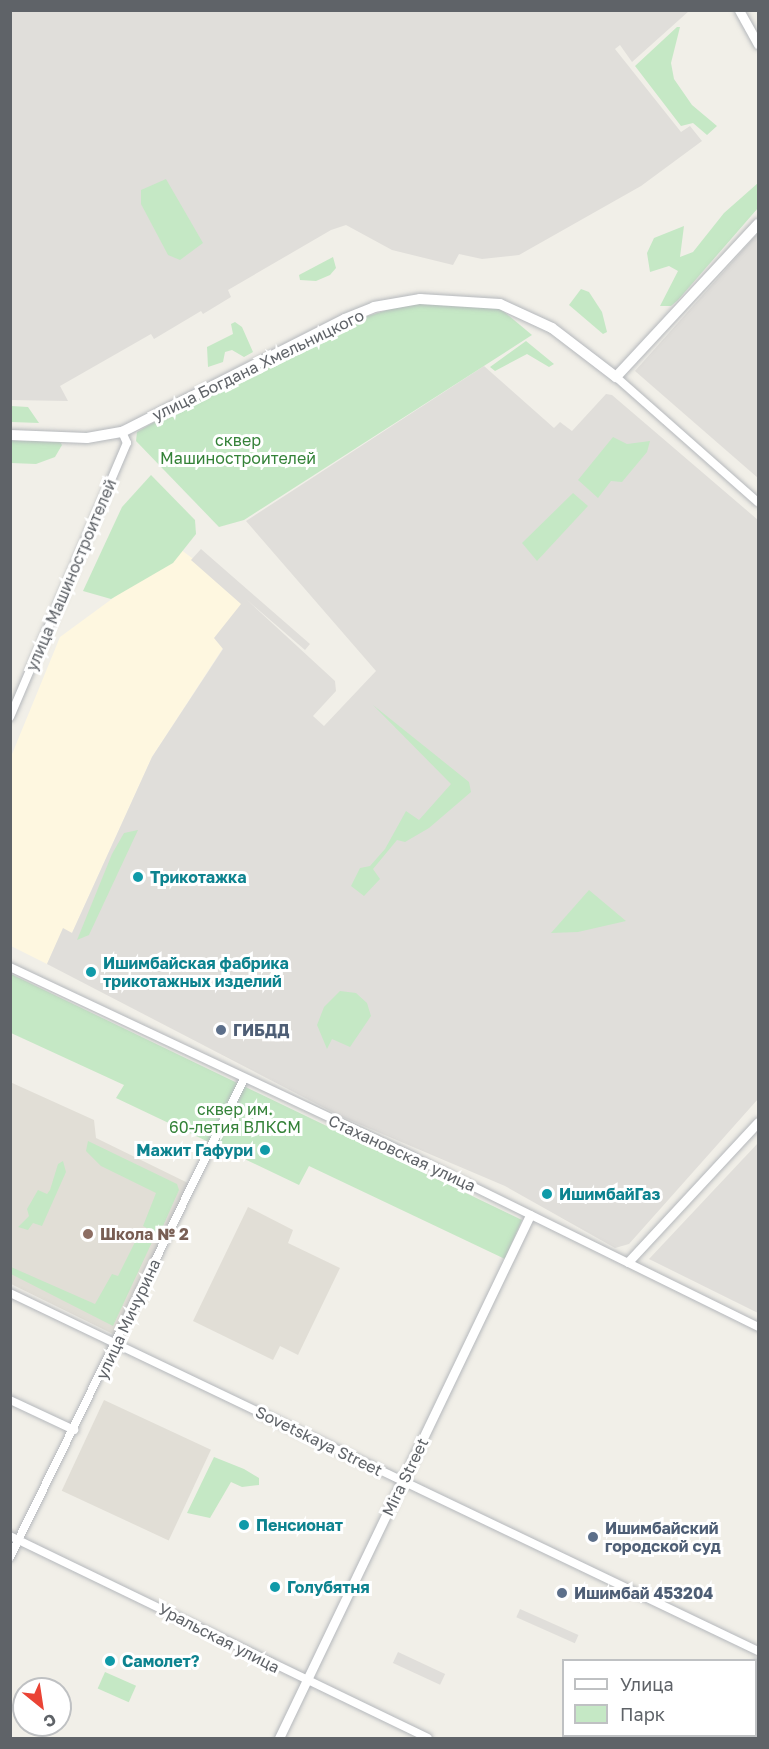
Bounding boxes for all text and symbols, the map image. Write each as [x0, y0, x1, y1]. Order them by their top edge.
street label: улица Богдана Хмельницкого [149, 305, 367, 425]
park label: сквер Машиностроителей [160, 430, 316, 468]
street label: улица Машиностроителей [22, 476, 120, 674]
place label: Трикотажка [150, 867, 246, 887]
marker: Трикотажка [131, 870, 145, 884]
place label: Ишимбайская фабрика трикотажных изделий [103, 953, 289, 991]
marker: Ишимбайская фабрика трикотажных изделий [84, 965, 98, 979]
place label: ГИБДД [233, 1020, 290, 1040]
marker: ГИБДД [214, 1023, 228, 1037]
park label: сквер им. 60-летия ВЛКСМ [169, 1099, 301, 1137]
street label: Стахановская улица [325, 1110, 479, 1196]
place label: Мажит Гафури [136, 1140, 253, 1160]
marker: Мажит Гафури [258, 1143, 272, 1157]
place label: ИшимбайГаз [559, 1184, 660, 1204]
marker: ИшимбайГаз [540, 1187, 554, 1201]
place label: Школа № 2 [100, 1224, 189, 1244]
marker: Школа № 2 [81, 1227, 95, 1241]
street label: улица Мичурина [92, 1256, 164, 1382]
street label: Sovetskaya Street [252, 1402, 386, 1480]
street label: Mira Street [378, 1435, 432, 1519]
place label: Пенсионат [256, 1515, 343, 1535]
marker: Пенсионат [237, 1518, 251, 1532]
place label: Ишимбайский городской суд [605, 1518, 721, 1556]
marker: Ишимбайский городской суд [586, 1530, 600, 1544]
place label: Голубятня [287, 1577, 370, 1597]
marker: Голубятня [268, 1580, 282, 1594]
place label: Ишимбай 453204 [574, 1583, 713, 1603]
marker: Ишимбай 453204 [555, 1586, 569, 1600]
street label: Уральская улица [155, 1599, 283, 1677]
place label: Самолет? [122, 1651, 199, 1671]
marker: Самолет? [103, 1654, 117, 1668]
legend [562, 1659, 757, 1737]
text: Улица [620, 1673, 674, 1695]
north arrow [12, 1677, 72, 1737]
text: Парк [620, 1703, 665, 1725]
text: С [40, 1709, 60, 1732]

